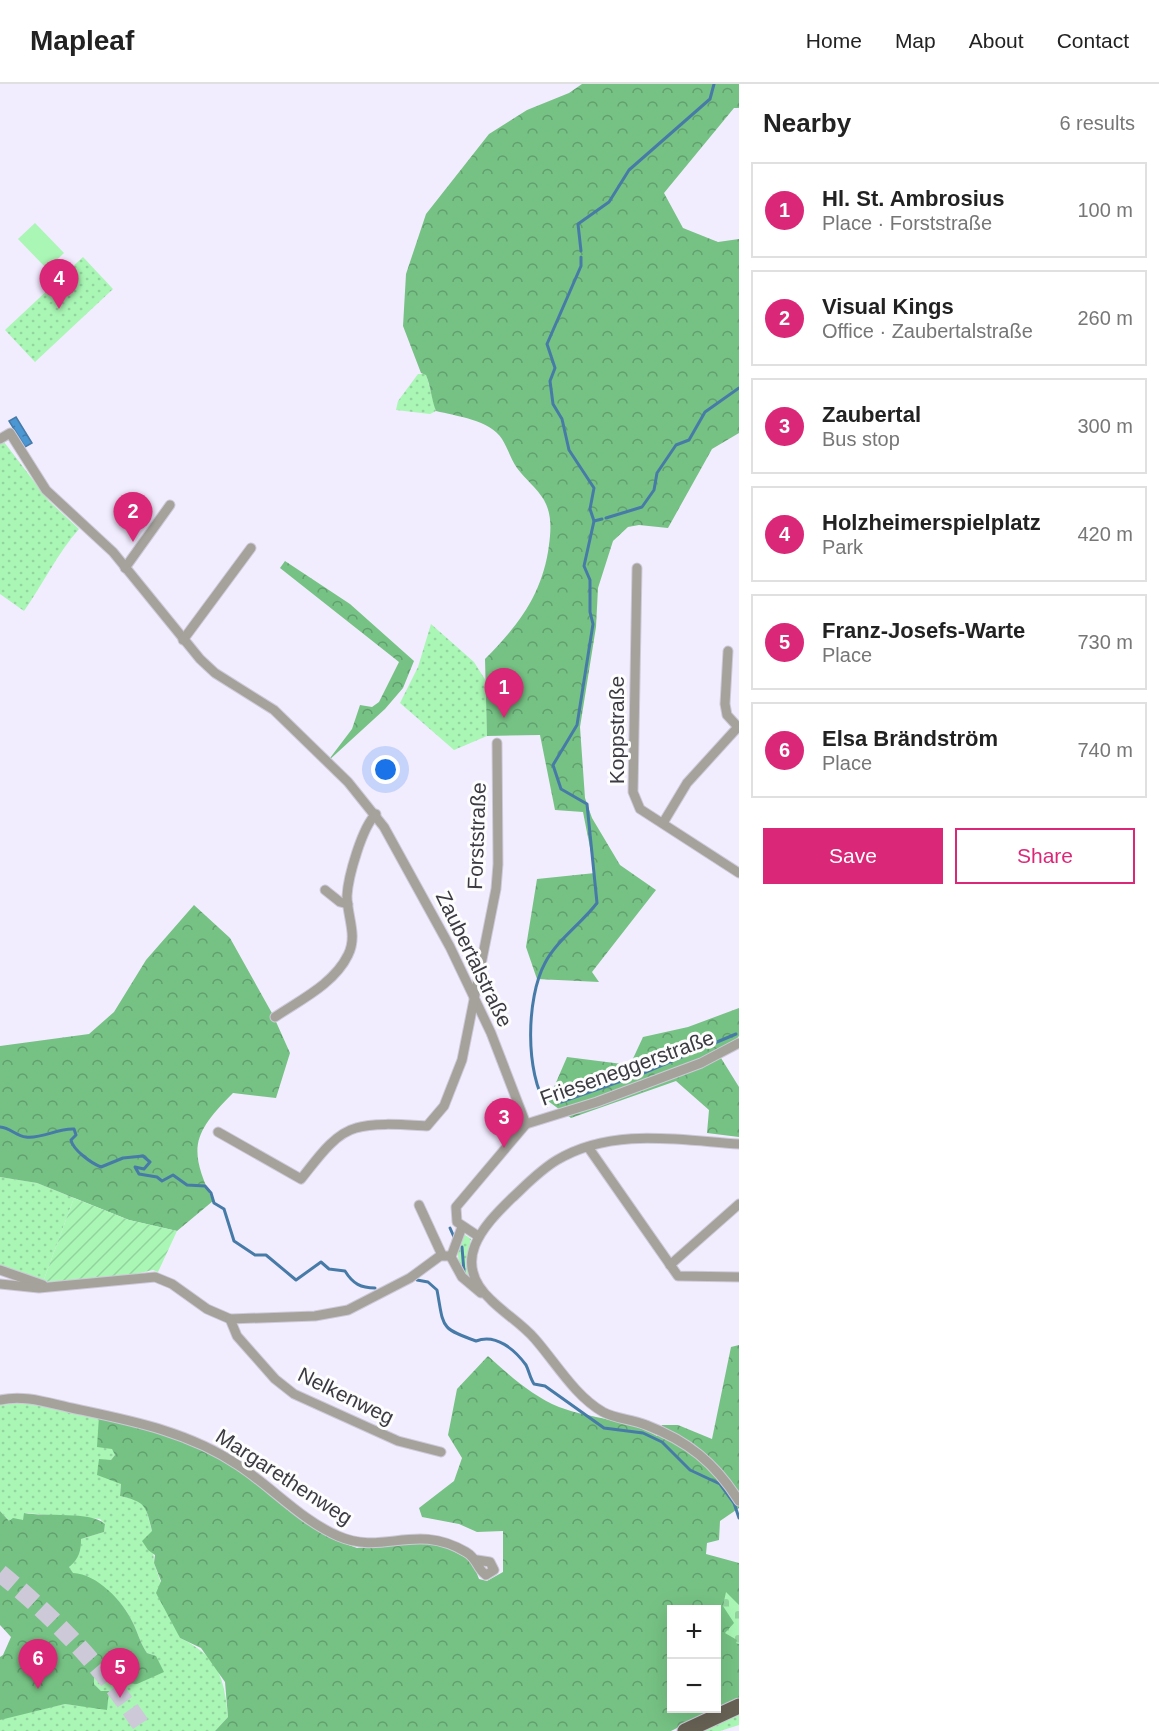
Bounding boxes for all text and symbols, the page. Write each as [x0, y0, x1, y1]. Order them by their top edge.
text: Mapleaf [30, 25, 134, 56]
text: Home [806, 29, 862, 52]
text: Map [895, 29, 936, 52]
text: About [969, 29, 1024, 52]
text: Contact [1057, 29, 1129, 52]
text: Nearby [763, 108, 851, 138]
text: 6 results [1059, 112, 1135, 134]
text: Hl. St. Ambrosius [822, 186, 1005, 211]
text: 1 [779, 199, 790, 221]
text: 100 m [1077, 199, 1133, 221]
text: Place · Forststraße [822, 212, 992, 234]
pin: 4 [40, 260, 78, 309]
text: Visual Kings [822, 294, 954, 319]
text: 2 [779, 307, 790, 329]
text: 260 m [1077, 307, 1133, 329]
text: Office · Zaubertalstraße [822, 320, 1033, 342]
text: Zaubertal [822, 402, 921, 427]
text: 3 [779, 415, 790, 437]
text: 300 m [1077, 415, 1133, 437]
text: Bus stop [822, 428, 900, 450]
pin: 2 [114, 492, 152, 542]
text: Holzheimerspielplatz [822, 510, 1041, 535]
text: 4 [779, 523, 790, 545]
text: 420 m [1077, 523, 1133, 545]
text: Park [822, 536, 863, 558]
text: Franz-Josefs-Warte [822, 618, 1025, 643]
text: 5 [779, 631, 790, 653]
text: 730 m [1077, 631, 1133, 653]
text: Place [822, 644, 872, 666]
pin: 1 [484, 668, 524, 718]
street label: Koppstraße [605, 676, 628, 784]
text: Elsa Brändström [822, 726, 998, 751]
text: 6 [779, 739, 790, 761]
text: 740 m [1077, 739, 1133, 761]
text: Place [822, 752, 872, 774]
your location [371, 755, 400, 784]
street label: Forststraße [463, 782, 490, 890]
button: Save [763, 828, 943, 884]
button: Share [955, 828, 1135, 884]
street label: Zaubertalstraße [432, 887, 517, 1030]
street label: Frieseneggerstraße [537, 1025, 717, 1110]
pin: 3 [484, 1098, 524, 1148]
street label: Nelkenweg [294, 1362, 398, 1429]
street label: Margarethenweg [212, 1424, 357, 1529]
map controls [667, 1605, 721, 1713]
button: + [667, 1605, 721, 1659]
pin: 6 [18, 1640, 57, 1689]
pin: 5 [100, 1648, 140, 1698]
button: − [667, 1659, 721, 1713]

